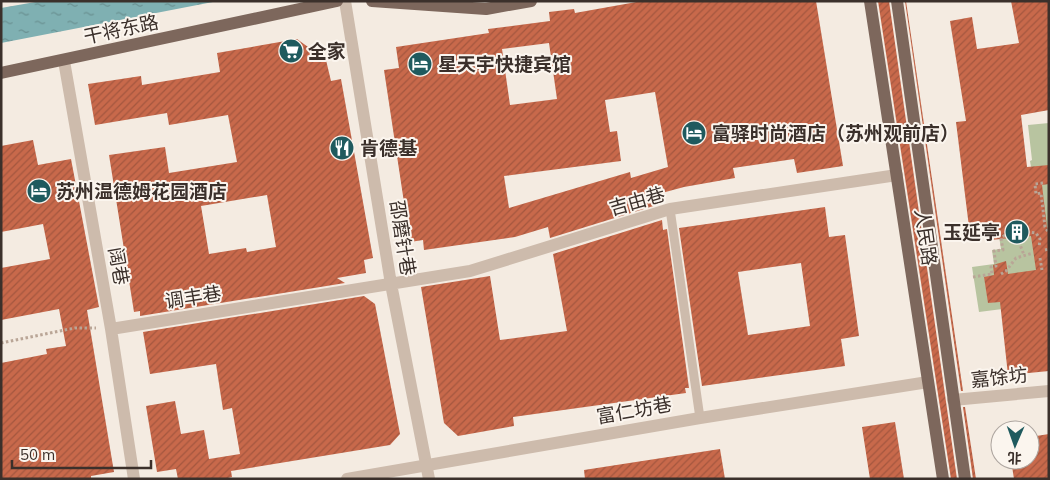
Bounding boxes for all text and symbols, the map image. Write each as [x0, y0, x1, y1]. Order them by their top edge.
street label: 干将东路 [81, 9, 161, 49]
supermarket icon: 全家 [278, 38, 304, 64]
place label: 全家 [308, 39, 346, 63]
hotel icon: 星天宇快捷宾馆 [407, 51, 433, 77]
place label: 星天宇快捷宾馆 [438, 52, 571, 76]
hotel icon: 富驿时尚酒店（苏州观前店） [681, 120, 707, 146]
place label: 富驿时尚酒店（苏州观前店） [712, 121, 959, 145]
restaurant icon: 肯德基 [329, 135, 355, 161]
place label: 肯德基 [360, 136, 418, 160]
hotel icon: 苏州温德姆花园酒店 [26, 178, 52, 204]
place label: 苏州温德姆花园酒店 [56, 179, 227, 203]
street label: 吉由巷 [606, 182, 668, 220]
street label: 邵磨针巷 [385, 199, 421, 277]
street label: 人民路 [910, 207, 942, 267]
building icon: 玉延亭 [1004, 219, 1030, 245]
place label: 玉延亭 [943, 220, 1000, 244]
street label: 阔巷 [104, 245, 134, 287]
street label: 调丰巷 [163, 281, 223, 313]
street label: 嘉馀坊 [969, 362, 1029, 392]
street label: 富仁坊巷 [594, 392, 674, 428]
north arrow [990, 420, 1040, 470]
scale bar [12, 438, 151, 470]
text: 50 m [20, 445, 55, 464]
text: 北 [1007, 449, 1022, 467]

